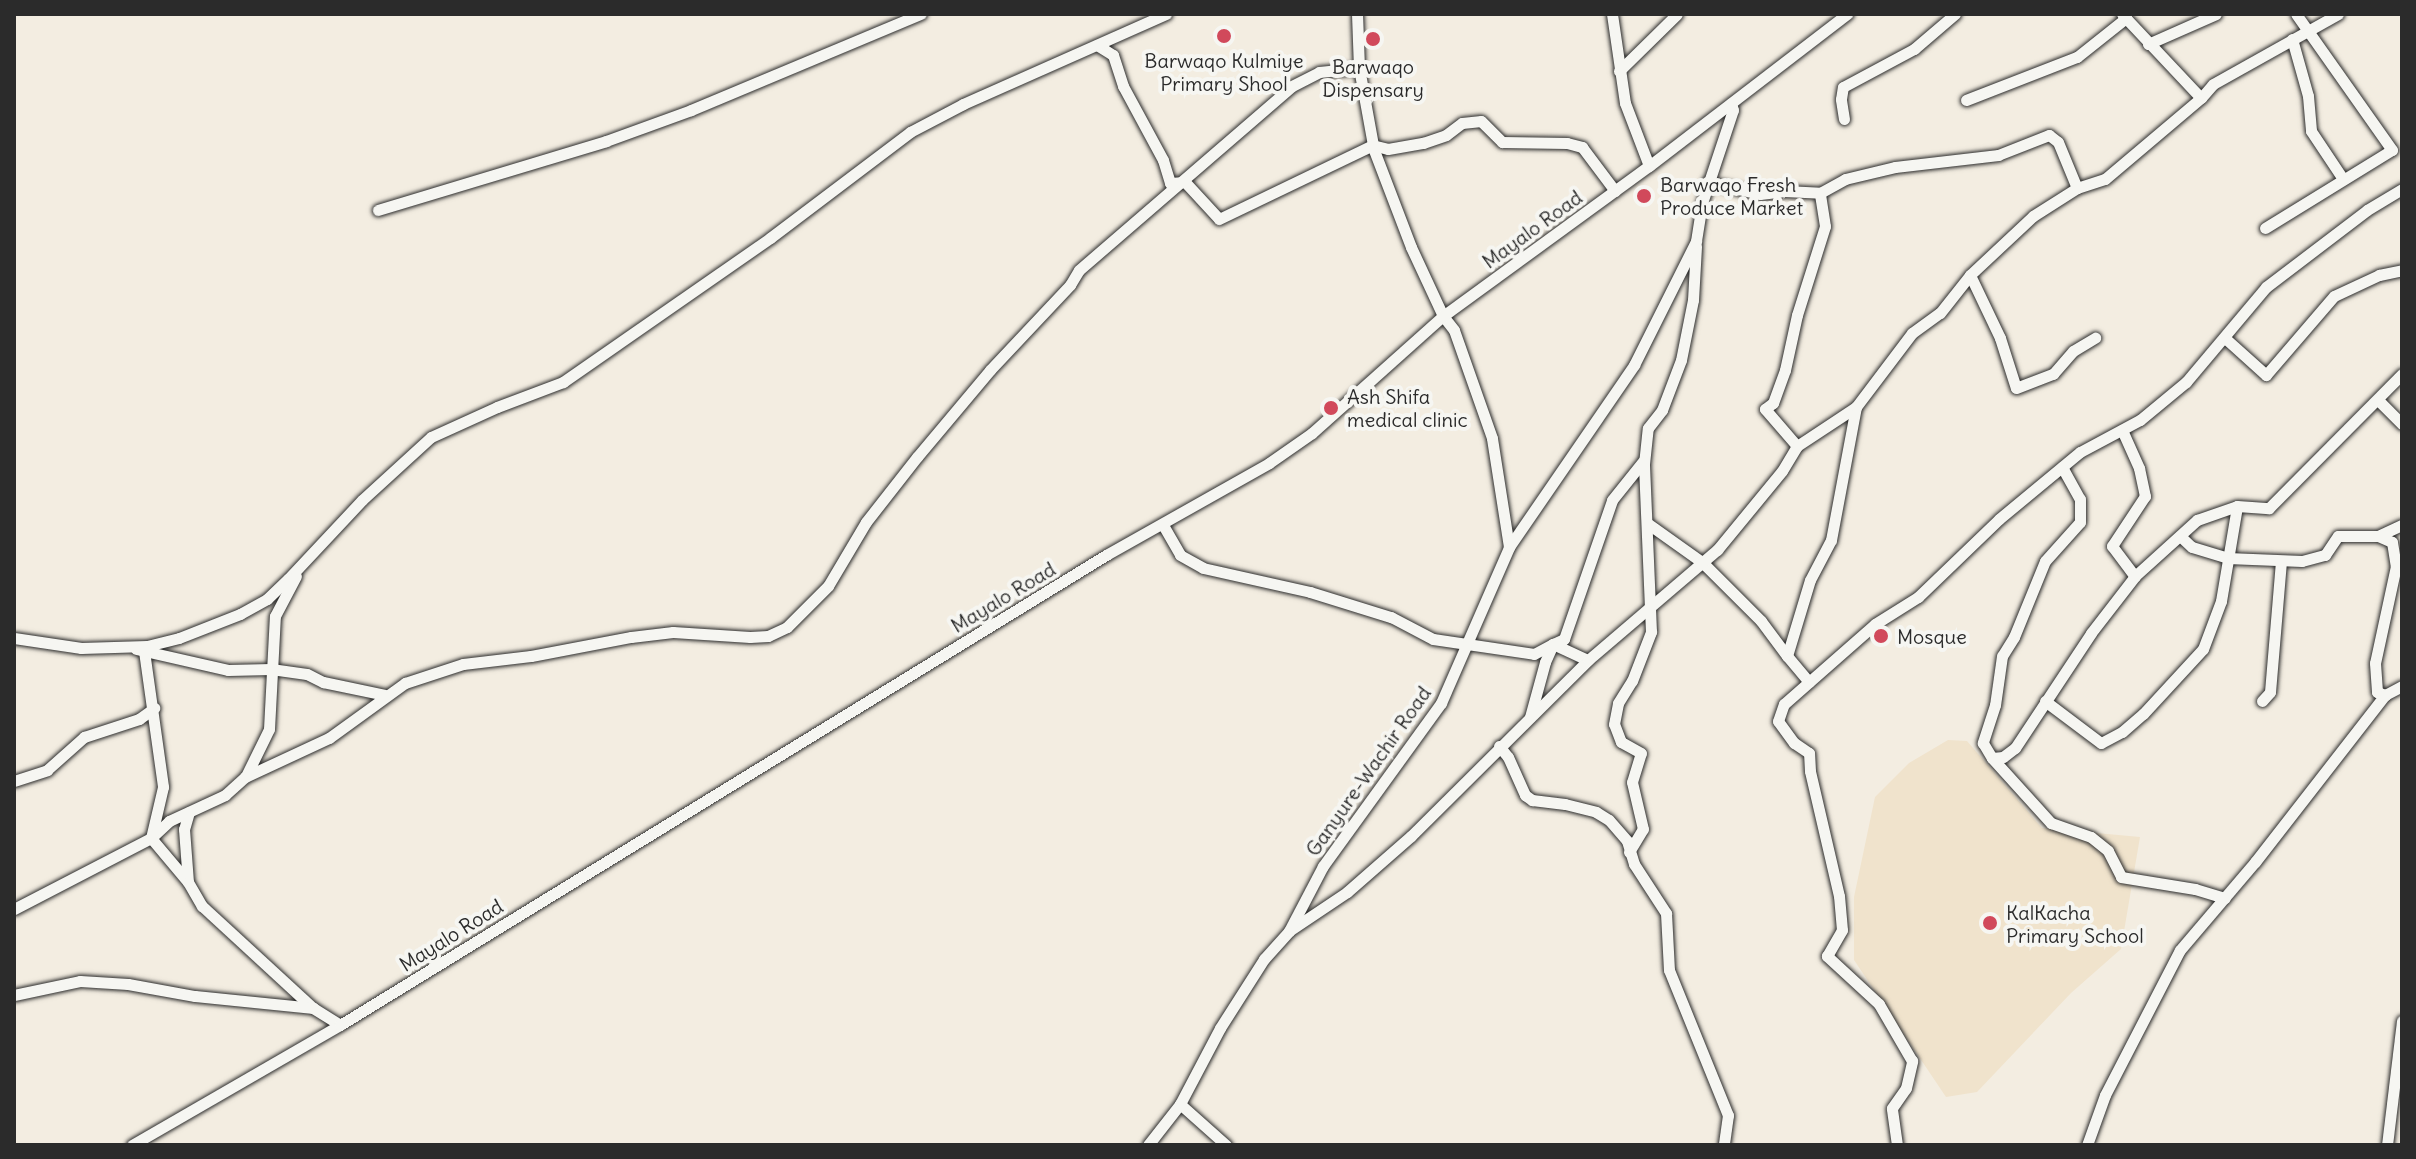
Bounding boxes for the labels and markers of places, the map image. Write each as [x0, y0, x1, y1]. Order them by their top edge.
marker: Barwaqo Kulmiye Primary Shool [1215, 27, 1233, 45]
marker: Barwaqo Dispensary [1362, 28, 1384, 50]
place label: Barwaqo Kulmiye Primary Shool [1144, 48, 1304, 95]
place label: Barwaqo Dispensary [1322, 54, 1424, 101]
place label: Barwaqo Fresh Produce Market [1660, 172, 1803, 219]
marker: Barwaqo Fresh Produce Market [1635, 187, 1653, 205]
place label: Ash Shifa medical clinic [1347, 384, 1468, 431]
marker: Ash Shifa medical clinic [1322, 399, 1340, 417]
place label: Mosque [1897, 624, 1967, 648]
marker: Mosque [1872, 627, 1890, 645]
place label: KalKacha Primary School [2006, 900, 2144, 947]
marker: KalKacha Primary School [1981, 914, 1999, 932]

